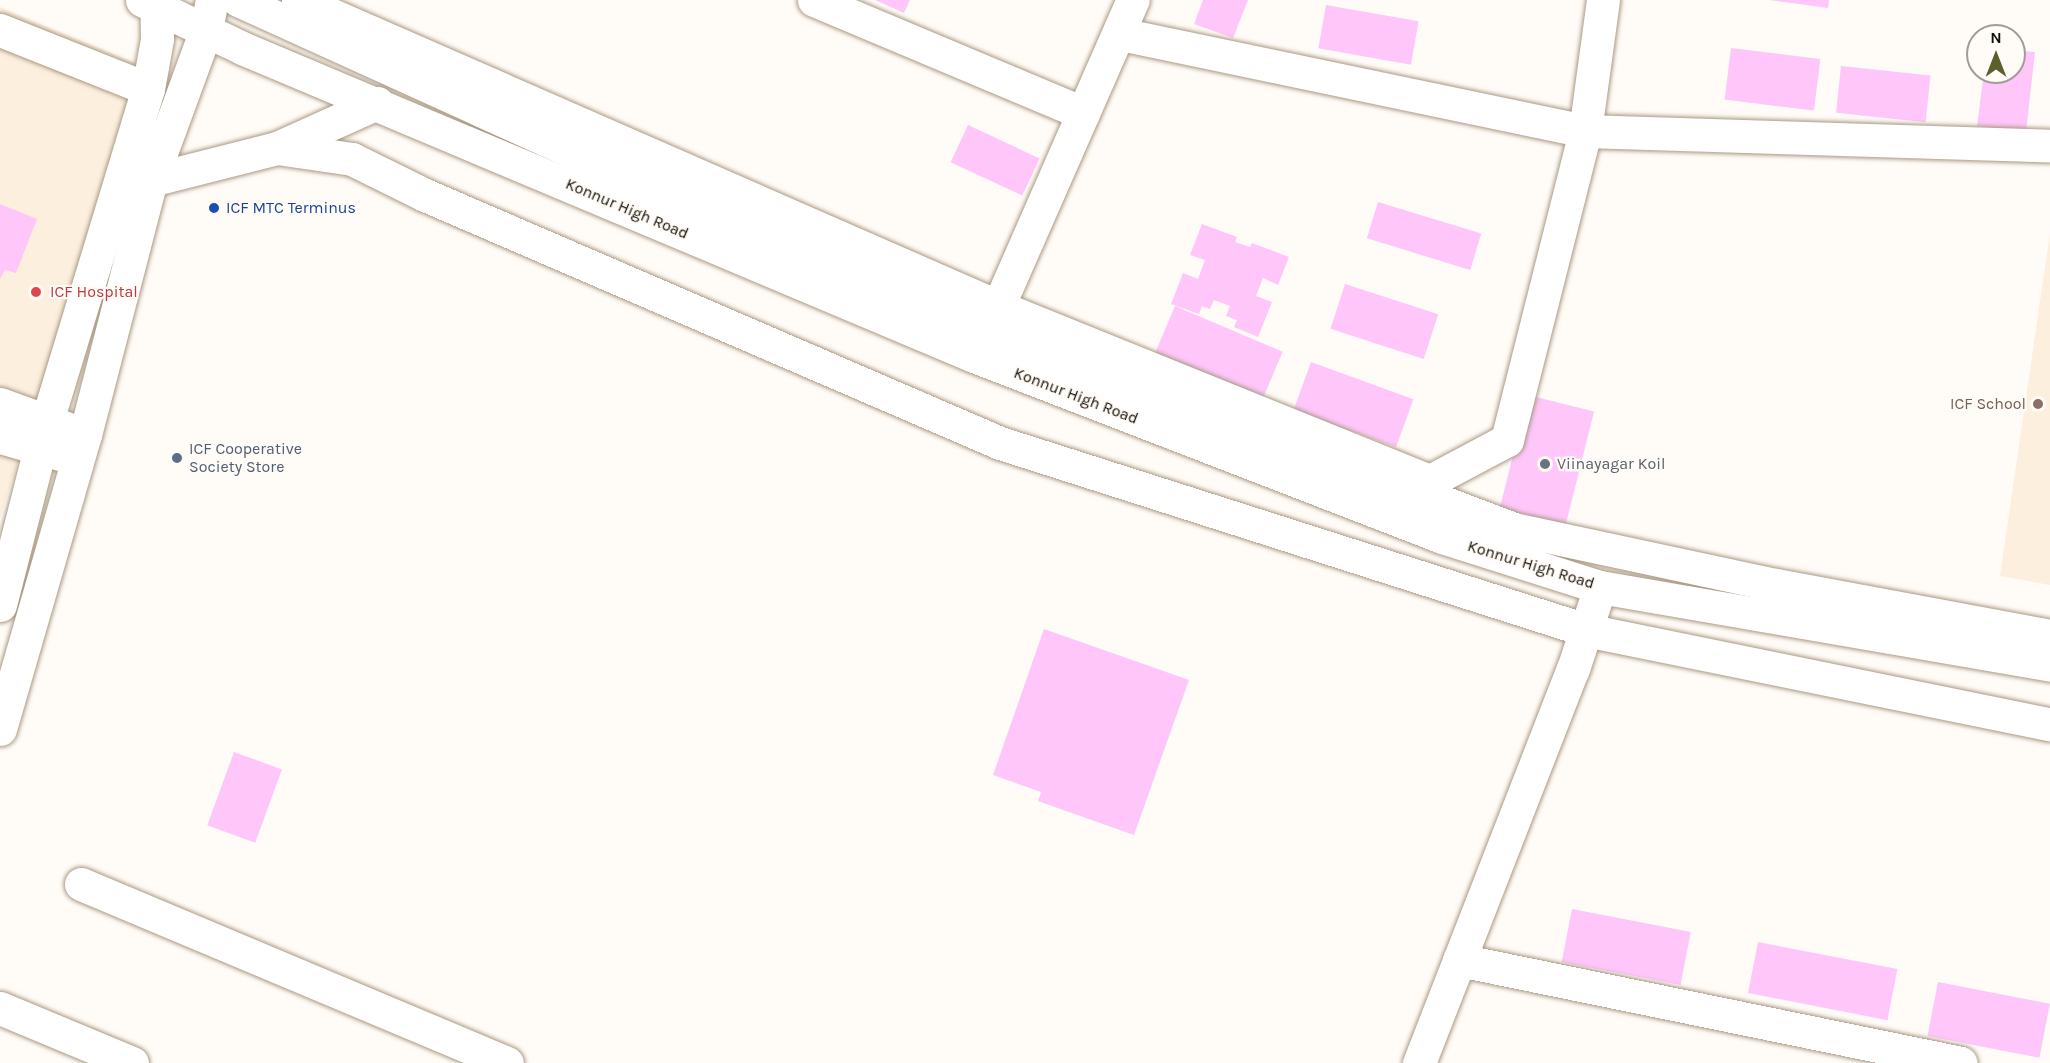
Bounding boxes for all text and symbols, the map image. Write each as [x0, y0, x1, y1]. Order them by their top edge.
north arrow [1966, 24, 2026, 84]
text: N [1990, 28, 2002, 47]
street label: Konnur High Road [563, 174, 691, 244]
place label: ICF MTC Terminus [226, 198, 356, 218]
marker: ICF MTC Terminus [207, 201, 221, 215]
place label: ICF Hospital [50, 282, 138, 302]
marker: ICF Hospital [27, 283, 45, 301]
street label: Konnur High Road [1011, 363, 1141, 429]
place label: ICF School [1950, 394, 2026, 414]
marker: ICF School [2031, 397, 2045, 411]
place label: ICF Cooperative Society Store [189, 439, 302, 477]
marker: ICF Cooperative Society Store [170, 451, 184, 465]
place label: Viinayagar Koil [1557, 454, 1665, 474]
marker: Viinayagar Koil [1538, 457, 1552, 471]
street label: Konnur High Road [1465, 537, 1597, 593]

